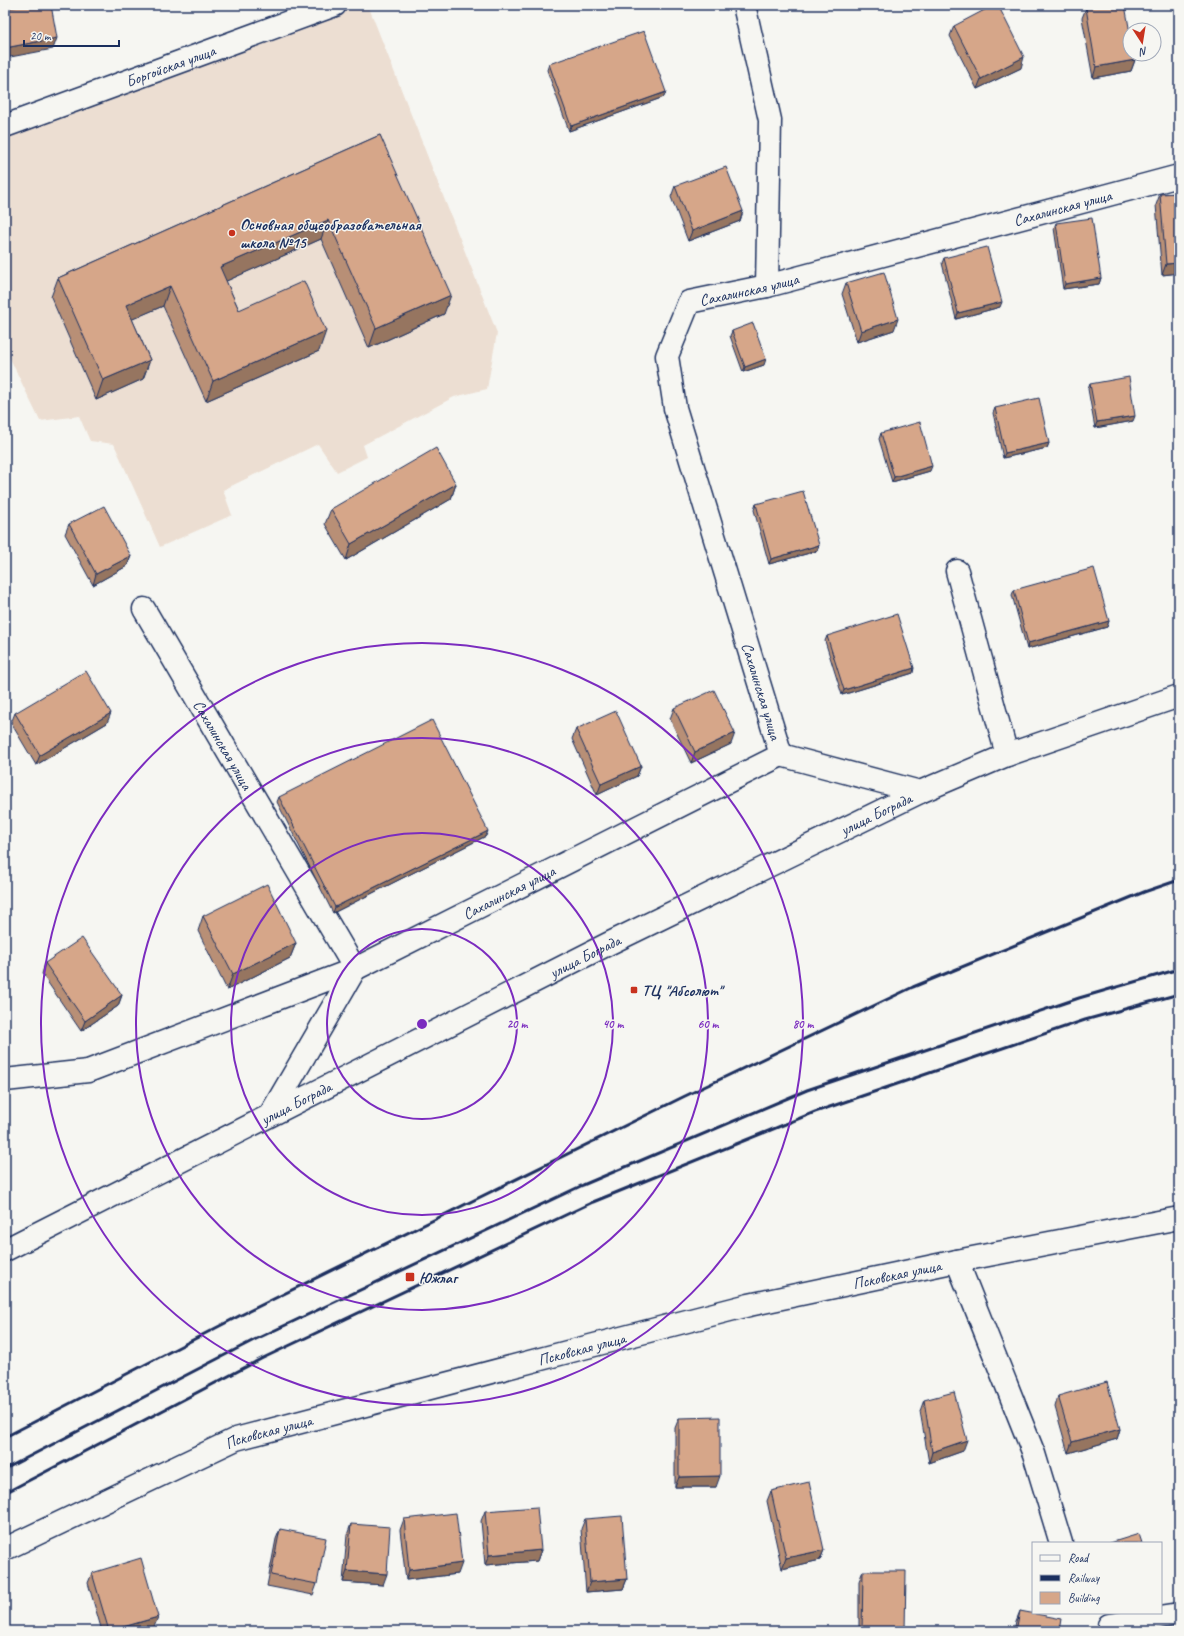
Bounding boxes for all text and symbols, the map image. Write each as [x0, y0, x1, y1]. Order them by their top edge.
scale bar [24, 22, 119, 48]
north arrow [1122, 22, 1162, 62]
text: 20 m [30, 28, 52, 44]
street label: Боргойская улица [123, 40, 219, 92]
text: N [1137, 44, 1149, 60]
street label: Сахалинская улица [1011, 185, 1115, 231]
place label: Основная общеобразовательная школа №15 [240, 215, 422, 253]
marker: Основная общеобразовательная школа №15 [227, 228, 237, 238]
street label: Сахалинская улица [698, 269, 802, 311]
street label: Сахалинская улица [737, 640, 786, 744]
street label: Сахалинская улица [188, 696, 257, 795]
street label: улица Бограда [836, 788, 916, 841]
street label: Сахалинская улица [459, 861, 560, 924]
street label: улица Бограда [545, 930, 625, 983]
place label: ТЦ "Абсолют" [642, 981, 726, 1001]
marker: ТЦ "Абсолют" [629, 985, 639, 995]
text: 20 m [507, 1016, 528, 1032]
text: 40 m [603, 1016, 624, 1032]
text: 60 m [698, 1016, 720, 1032]
text: 80 m [793, 1016, 814, 1032]
centre of rings [415, 1017, 429, 1031]
street label: улица Бограда [257, 1076, 336, 1130]
street label: Псковская улица [851, 1255, 944, 1294]
place label: Южлаг [419, 1268, 459, 1288]
marker: Южлаг [404, 1271, 416, 1283]
street label: Псковская улица [536, 1328, 629, 1370]
street label: Псковская улица [221, 1410, 316, 1454]
legend [1032, 1542, 1162, 1614]
text: Road [1068, 1550, 1090, 1566]
text: Railway [1068, 1570, 1100, 1586]
text: Building [1068, 1590, 1100, 1606]

